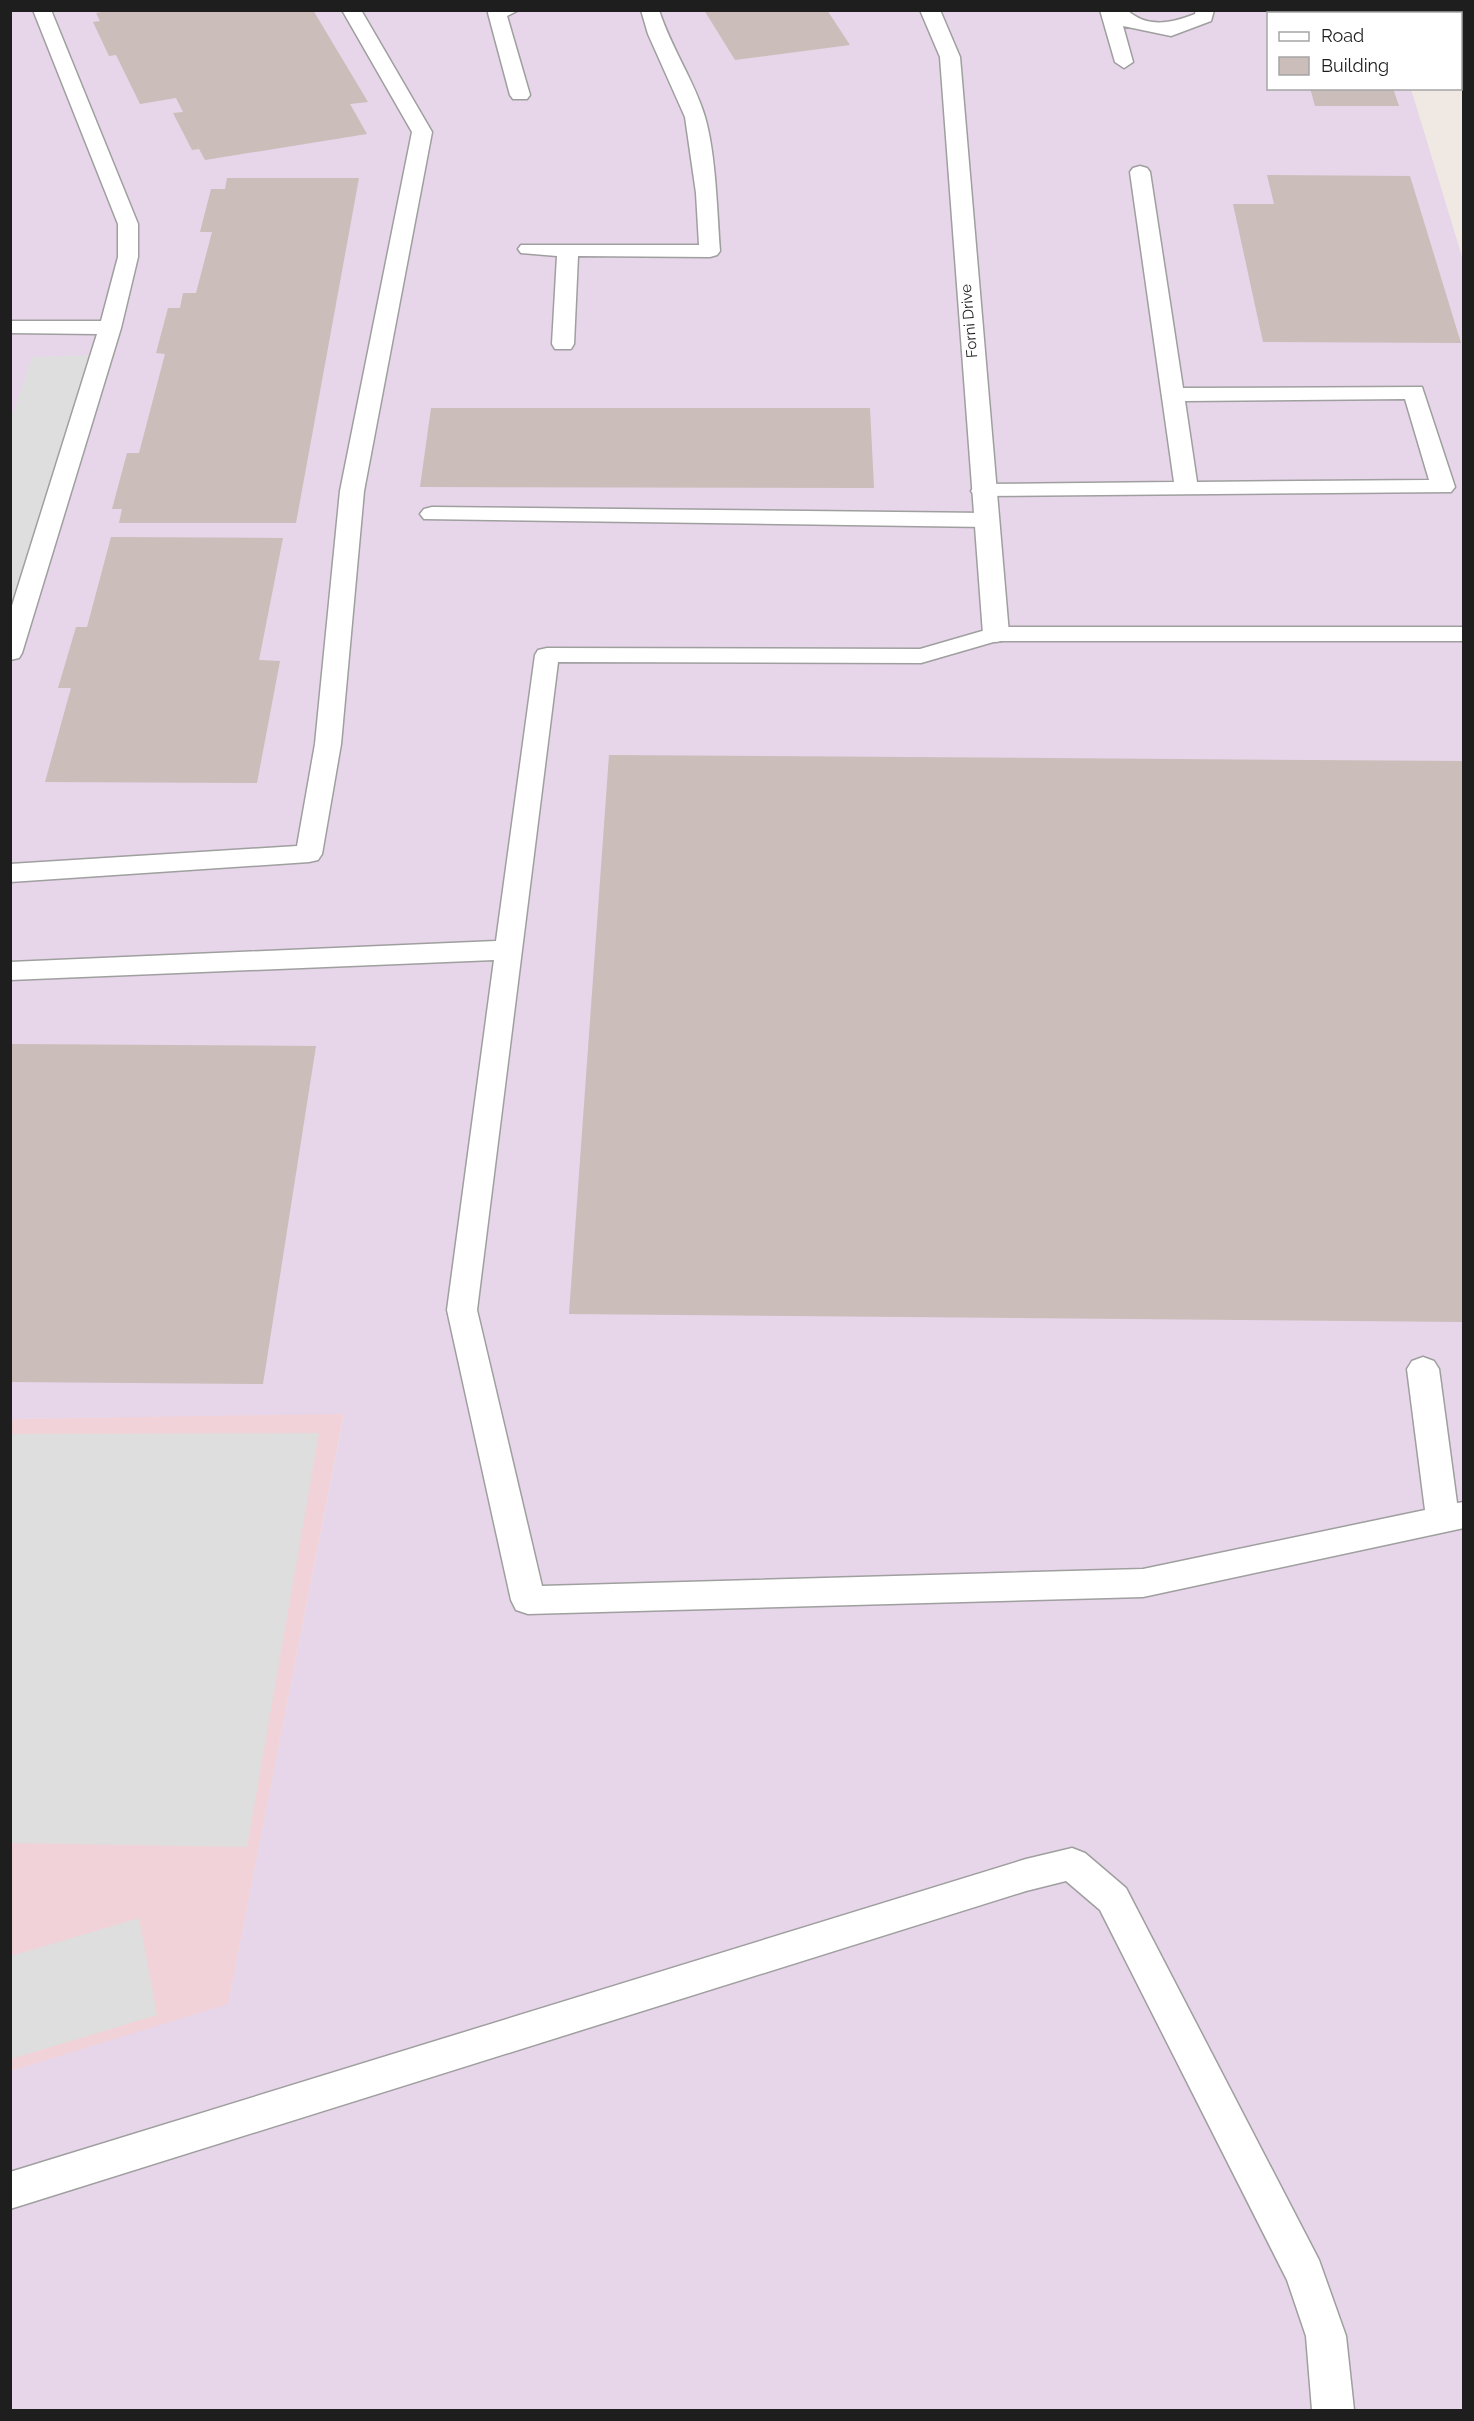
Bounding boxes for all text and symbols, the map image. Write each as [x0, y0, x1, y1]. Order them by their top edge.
legend [1267, 12, 1462, 90]
text: Road [1321, 25, 1364, 46]
text: Building [1321, 55, 1389, 76]
street label: Forni Drive [957, 283, 981, 359]

